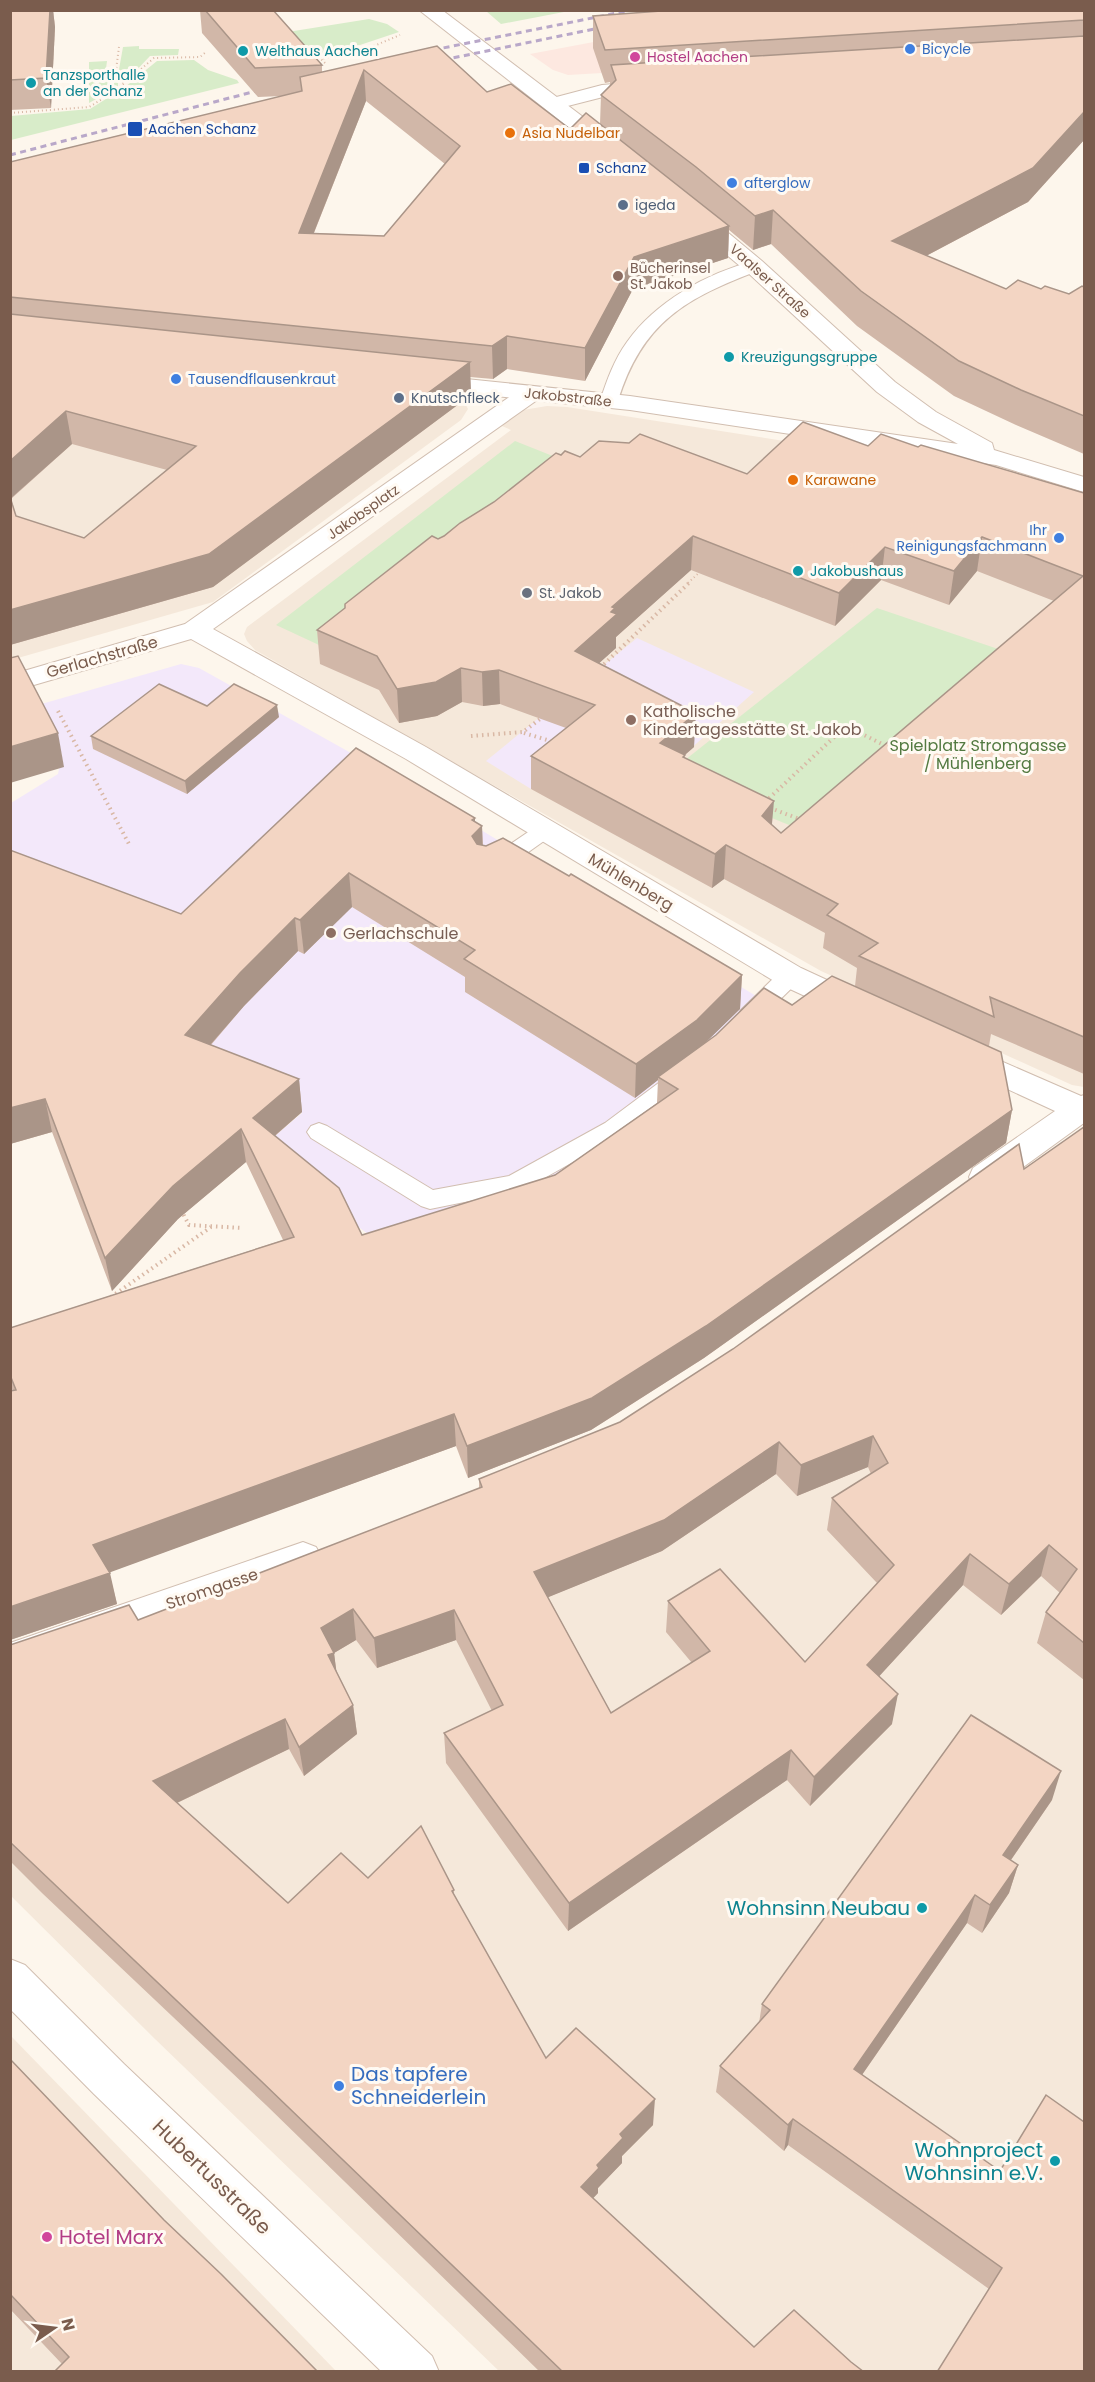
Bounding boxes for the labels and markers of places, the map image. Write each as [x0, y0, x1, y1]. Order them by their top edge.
place label: Bicycle [922, 39, 971, 59]
place label: Welthaus Aachen [255, 41, 378, 61]
marker: Bicycle [903, 42, 917, 56]
marker: Welthaus Aachen [236, 44, 250, 58]
place label: Hostel Aachen [647, 47, 748, 67]
marker: Hostel Aachen [628, 50, 642, 64]
place label: Tanzsporthalle an der Schanz [43, 65, 146, 101]
marker: Tanzsporthalle an der Schanz [24, 76, 38, 90]
place label: Aachen Schanz [148, 119, 256, 139]
marker: Aachen Schanz [126, 120, 144, 138]
place label: Asia Nudelbar [522, 123, 620, 143]
marker: Asia Nudelbar [503, 126, 517, 140]
place label: Schanz [596, 158, 646, 178]
marker: Schanz [577, 161, 591, 175]
place label: afterglow [744, 173, 811, 193]
marker: afterglow [725, 176, 739, 190]
place label: igeda [635, 195, 676, 215]
marker: igeda [616, 198, 630, 212]
place label: Bücherinsel St. Jakob [630, 258, 711, 294]
marker: Bücherinsel St. Jakob [611, 269, 625, 283]
place label: Kreuzigungsgruppe [741, 347, 878, 367]
marker: Kreuzigungsgruppe [722, 350, 736, 364]
place label: Tausendflausenkraut [188, 369, 336, 389]
marker: Tausendflausenkraut [169, 372, 183, 386]
place label: Knutschfleck [411, 388, 500, 408]
marker: Knutschfleck [392, 391, 406, 405]
place label: Karawane [805, 470, 876, 490]
marker: Karawane [786, 473, 800, 487]
place label: Ihr Reinigungsfachmann [896, 520, 1047, 556]
marker: Ihr Reinigungsfachmann [1052, 531, 1066, 545]
place label: Jakobushaus [810, 561, 903, 581]
marker: Jakobushaus [791, 564, 805, 578]
place label: St. Jakob [539, 583, 602, 603]
marker: St. Jakob [520, 586, 534, 600]
place label: Katholische Kindertagesstätte St. Jakob [643, 700, 862, 741]
marker: Katholische Kindertagesstätte St. Jakob [624, 713, 638, 727]
place label: Gerlachschule [343, 922, 459, 945]
marker: Gerlachschule [324, 926, 338, 940]
place label: Wohnsinn Neubau [727, 1894, 910, 1922]
marker: Wohnsinn Neubau [915, 1901, 929, 1915]
place label: Das tapfere Schneiderlein [351, 2060, 486, 2111]
marker: Das tapfere Schneiderlein [332, 2079, 346, 2093]
place label: Wohnproject Wohnsinn e.V. [904, 2136, 1043, 2187]
marker: Wohnproject Wohnsinn e.V. [1048, 2154, 1062, 2168]
place label: Hotel Marx [59, 2223, 164, 2251]
marker: Hotel Marx [40, 2230, 54, 2244]

